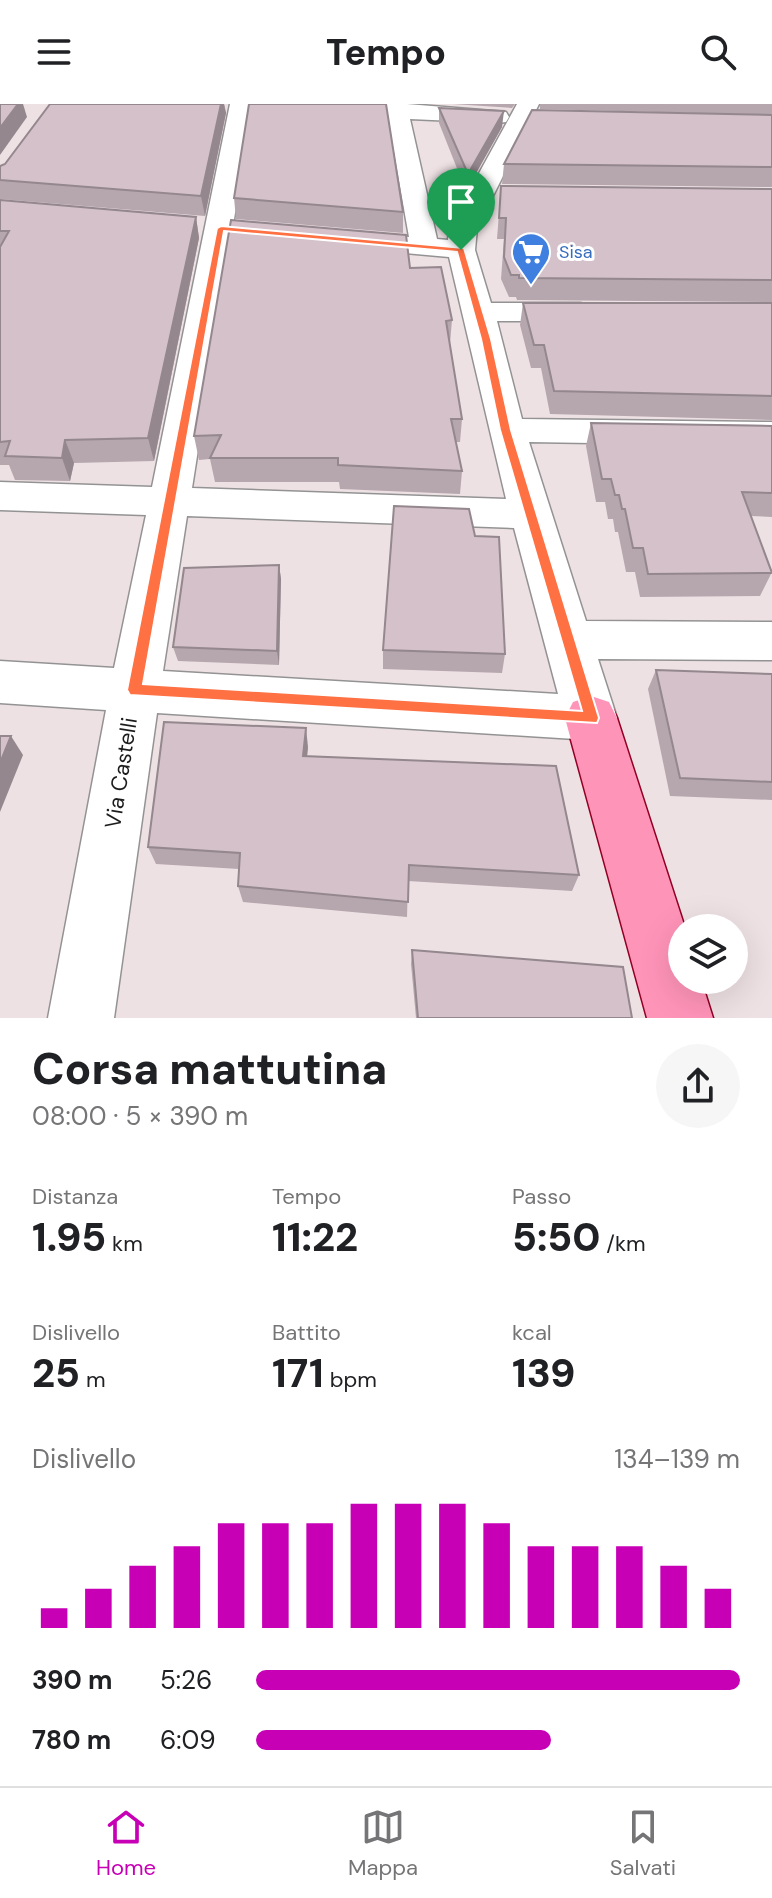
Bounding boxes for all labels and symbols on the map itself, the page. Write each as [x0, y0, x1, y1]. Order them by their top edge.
pin [427, 168, 495, 250]
supermarket icon: Sisa [510, 231, 552, 286]
place label: Sisa [559, 240, 593, 264]
street label: Via Castelli [98, 715, 144, 831]

